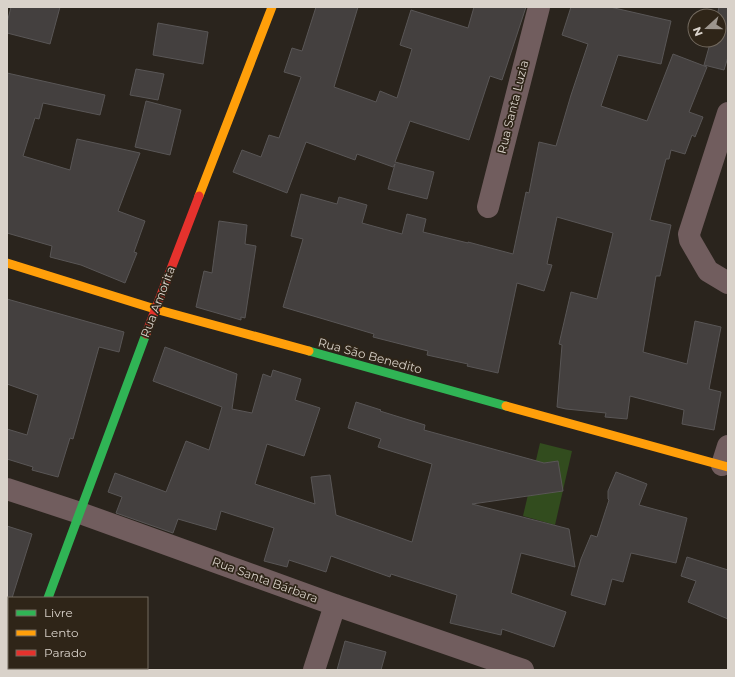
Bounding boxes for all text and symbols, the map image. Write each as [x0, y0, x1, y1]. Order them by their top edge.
north arrow [687, 8, 727, 48]
text: N [690, 25, 706, 38]
street label: Rua Santa Luzia [494, 59, 531, 155]
street label: Rua Amorita [137, 264, 178, 340]
street label: Rua São Benedito [316, 334, 424, 377]
street label: Rua Santa Bárbara [210, 553, 320, 606]
legend [8, 597, 148, 669]
text: Livre [44, 605, 73, 620]
text: Lento [44, 625, 79, 640]
text: Parado [44, 645, 87, 660]

